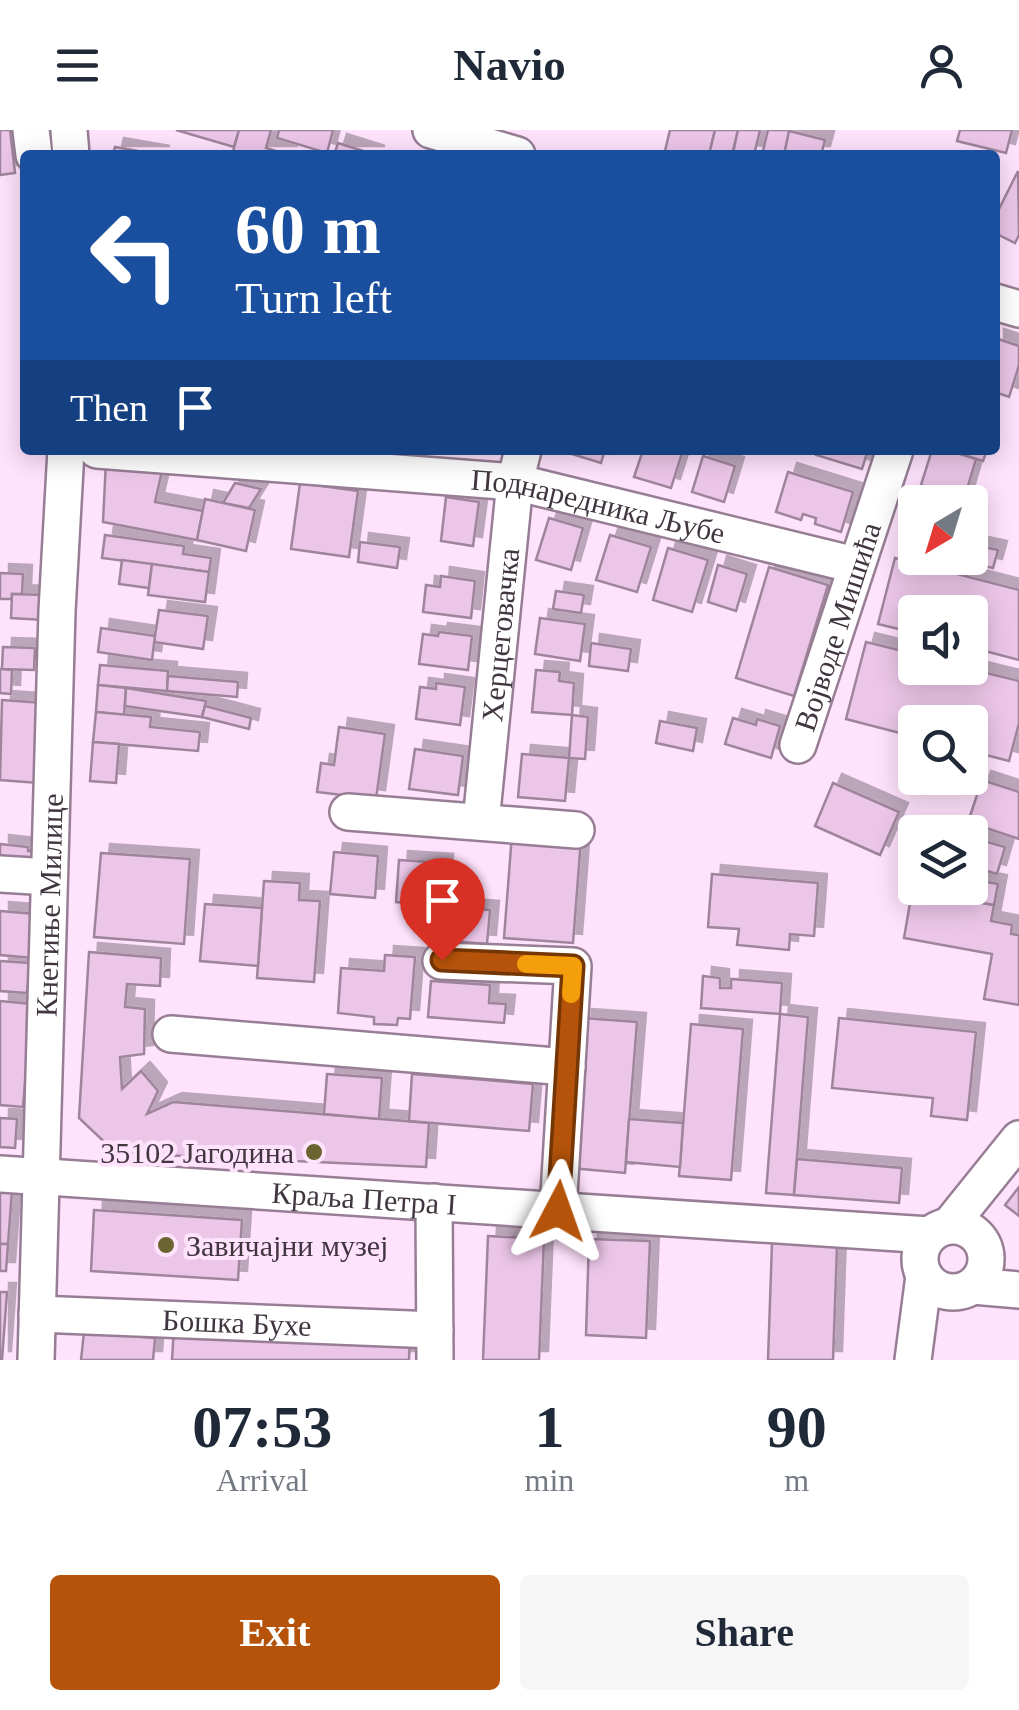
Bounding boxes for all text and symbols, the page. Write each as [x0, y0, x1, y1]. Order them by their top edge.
icon: menu [50, 38, 105, 93]
icon: person [914, 38, 969, 93]
text: Navio [453, 40, 566, 90]
icon: left [70, 190, 200, 320]
text: 60 m [235, 191, 381, 268]
text: Turn left [235, 273, 392, 323]
icon: arrive [168, 380, 223, 435]
text: Then [70, 387, 148, 429]
street label: Поднаредника Љубе [470, 462, 728, 549]
north arrow [898, 485, 988, 575]
map controls [898, 485, 988, 905]
street label: Војводе Мишића [787, 518, 887, 735]
street label: Херцеговачка [475, 547, 525, 723]
button: sound [898, 595, 988, 685]
button: search [898, 705, 988, 795]
street label: Кнегиње Милице [29, 793, 68, 1017]
button: layers [898, 815, 988, 905]
pin [400, 858, 485, 961]
icon: arrive [415, 873, 470, 928]
place label: 35102 Јагодина [100, 1136, 294, 1169]
marker: 35102 Јагодина [303, 1141, 325, 1163]
position arrow [506, 1159, 610, 1263]
street label: Краља Петра I [271, 1175, 458, 1220]
place label: Завичајни музеј [186, 1229, 388, 1262]
marker: Завичајни музеј [155, 1234, 177, 1256]
street label: Бошка Бухе [162, 1303, 312, 1342]
text: 07:53 [192, 1394, 332, 1460]
text: 1 [534, 1394, 564, 1460]
text: 90 [767, 1394, 827, 1460]
text: Arrival [216, 1462, 308, 1498]
text: min [525, 1462, 574, 1498]
text: m [784, 1462, 809, 1498]
button: Exit [50, 1575, 500, 1690]
button: Share [520, 1575, 969, 1690]

